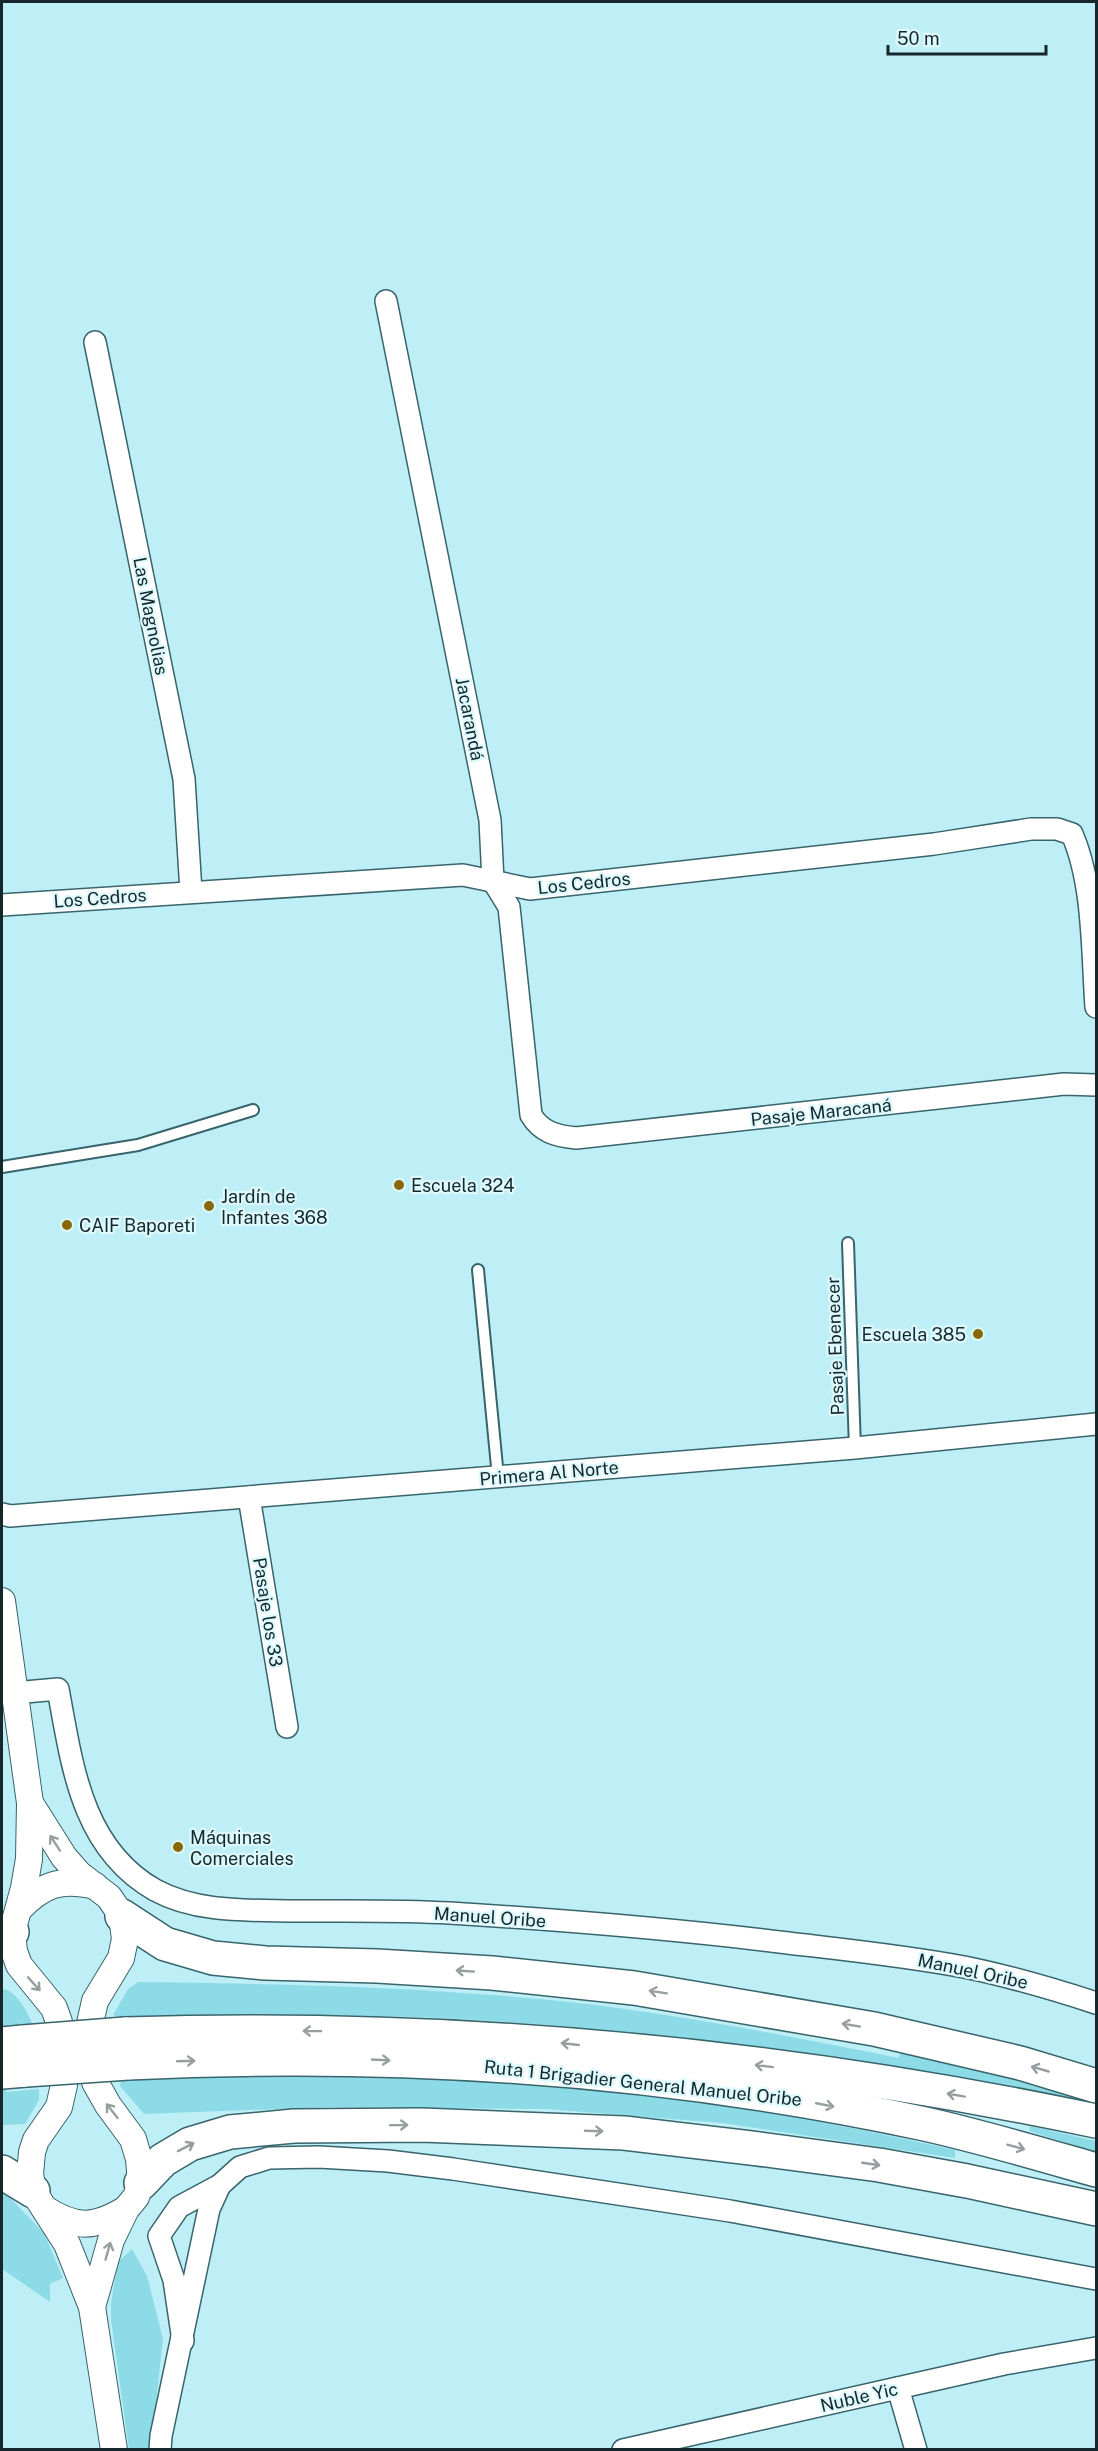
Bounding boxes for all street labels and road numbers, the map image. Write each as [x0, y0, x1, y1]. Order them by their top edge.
street label: Las Magnolias [129, 555, 173, 677]
street label: Jacarandá [452, 676, 488, 762]
street label: Los Cedros [537, 868, 631, 898]
street label: Los Cedros [53, 884, 147, 912]
street label: Pasaje Maracaná [749, 1094, 893, 1130]
street label: Pasaje Ebenecer [822, 1276, 848, 1416]
street label: Primera Al Norte [478, 1456, 620, 1490]
street label: Pasaje los 33 [249, 1556, 287, 1668]
street label: Manuel Oribe [433, 1903, 547, 1931]
street label: Manuel Oribe [916, 1949, 1030, 1993]
street label: Ruta 1 Brigadier General Manuel Oribe [483, 2056, 803, 2110]
street label: Nuble Yic [818, 2378, 900, 2416]

